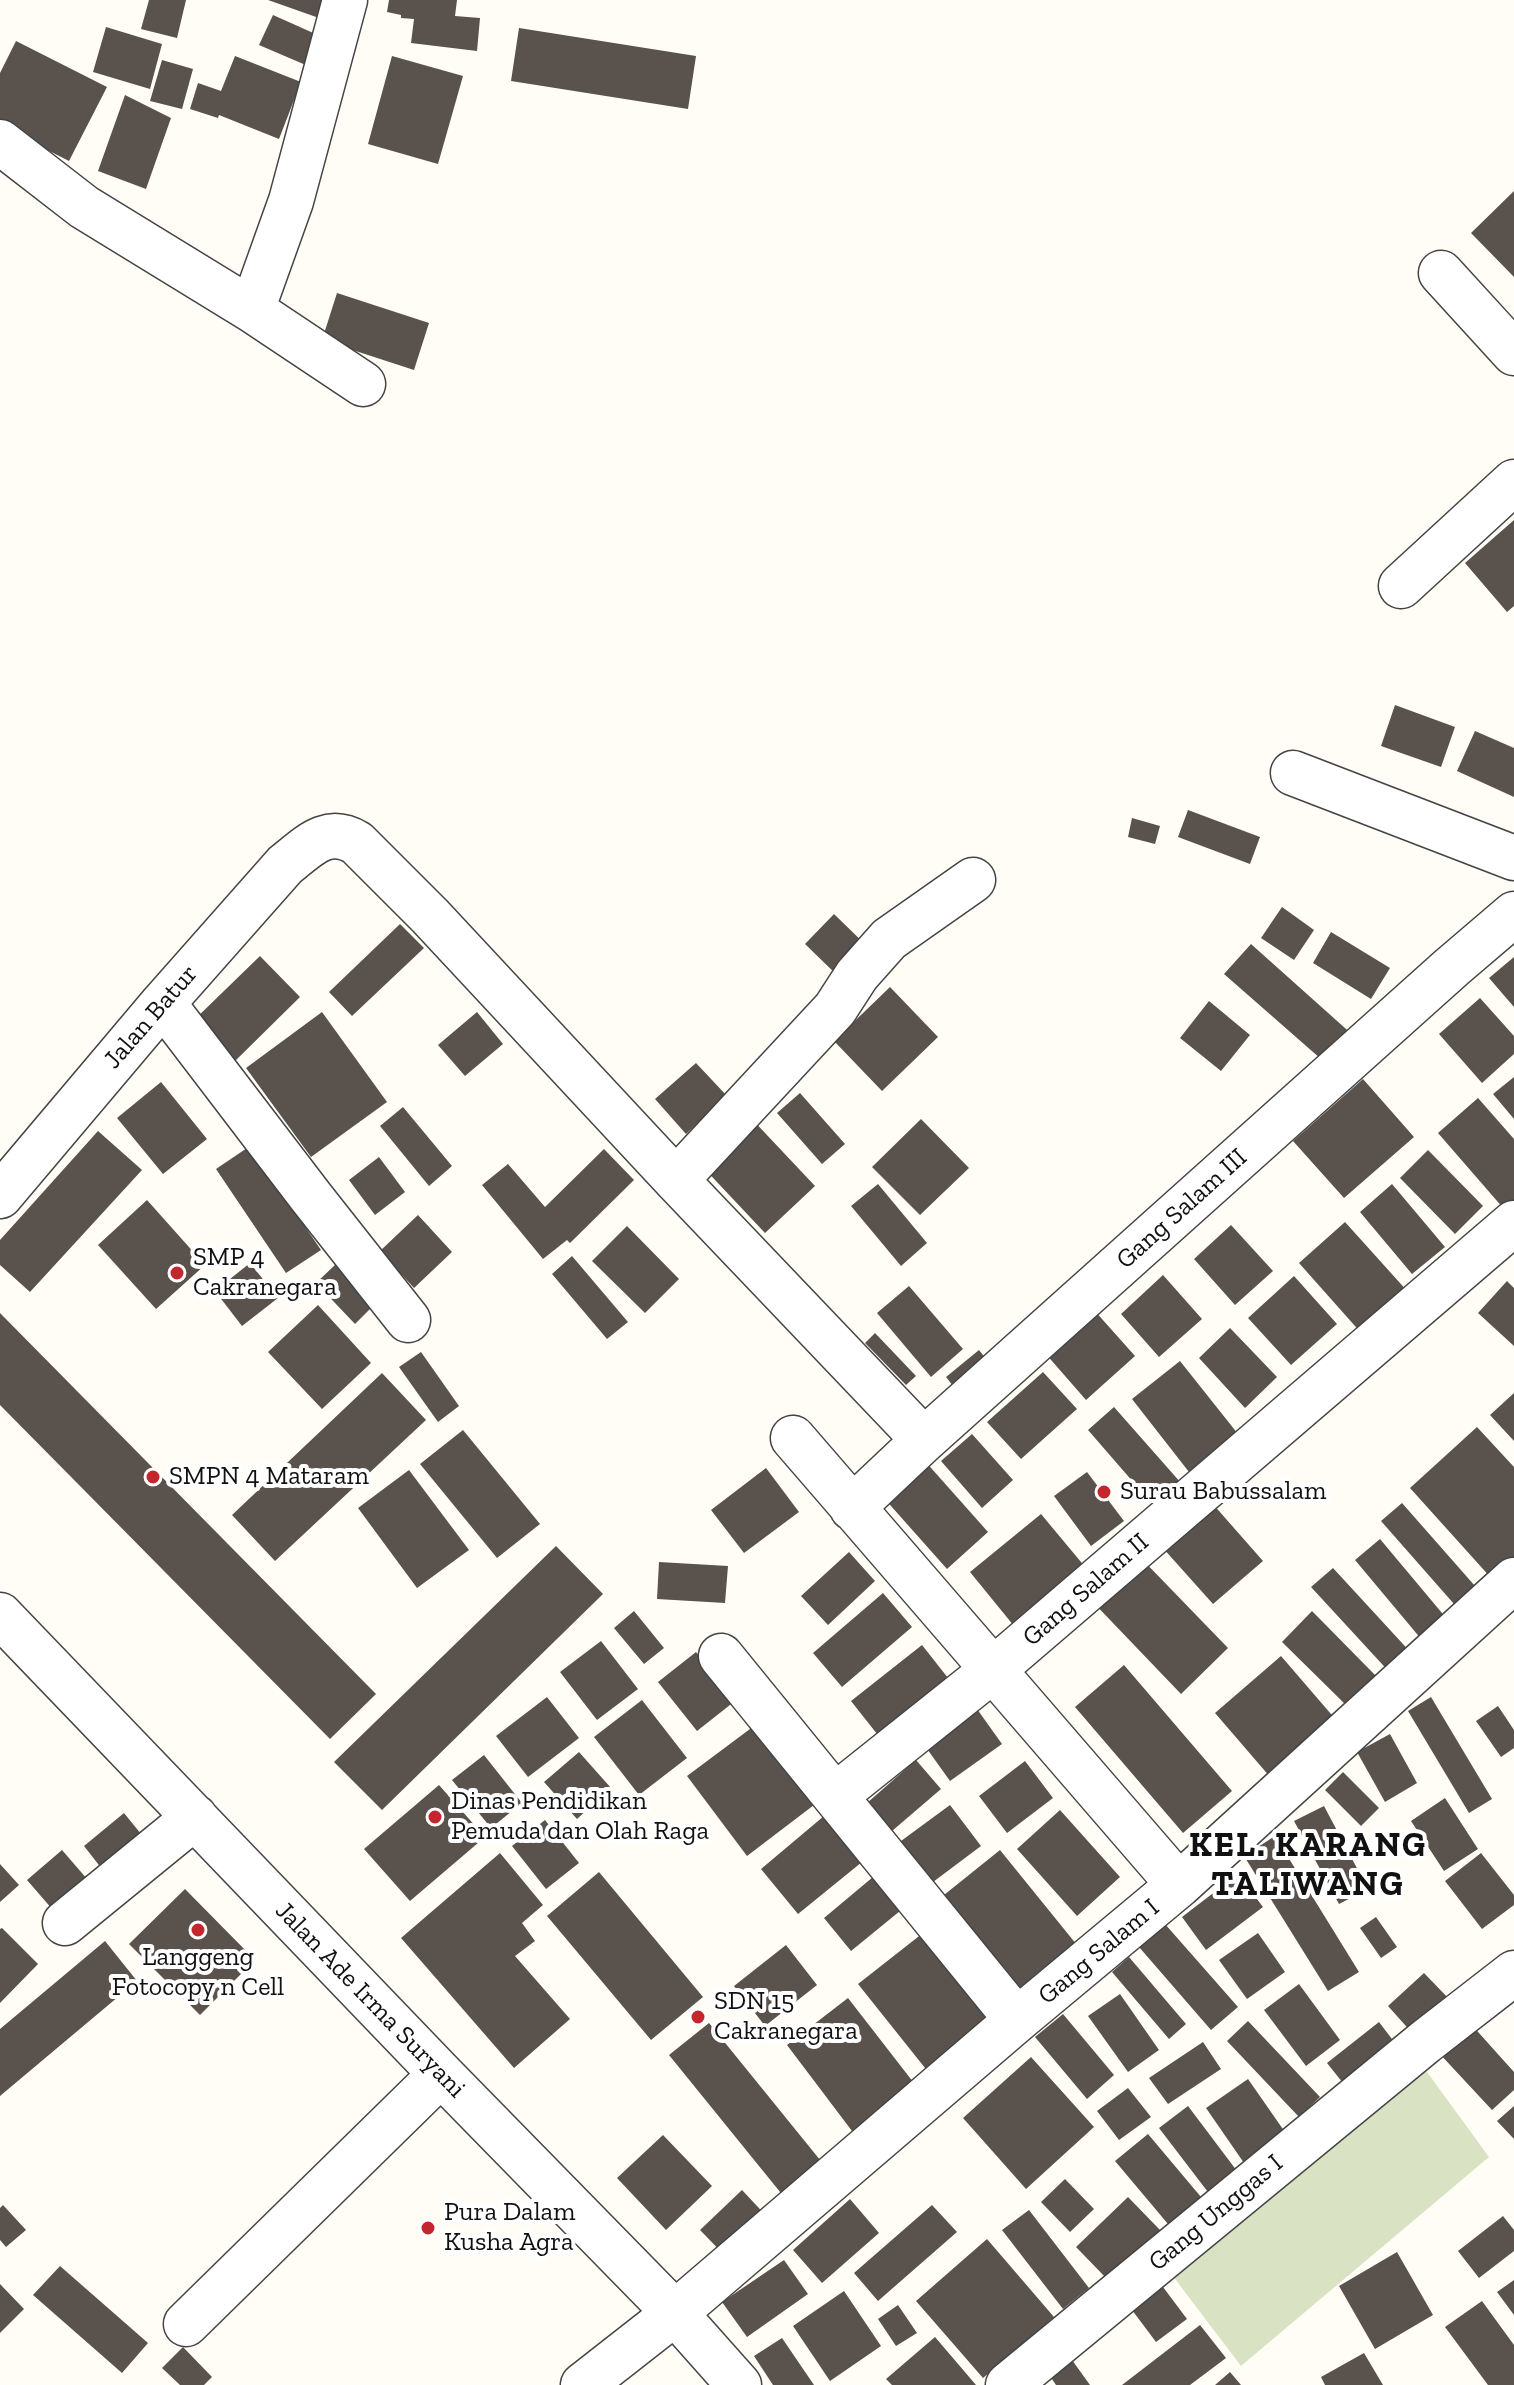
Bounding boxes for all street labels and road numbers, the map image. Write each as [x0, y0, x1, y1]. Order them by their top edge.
street label: Jalan Batur [97, 959, 205, 1075]
street label: Gang Salam III [1110, 1142, 1254, 1276]
street label: Gang Salam II [1017, 1527, 1155, 1653]
street label: Gang Salam I [1032, 1892, 1166, 2012]
street label: Jalan Ade Irma Suryani [268, 1895, 472, 2105]
street label: Gang Unggas I [1143, 2148, 1289, 2278]

